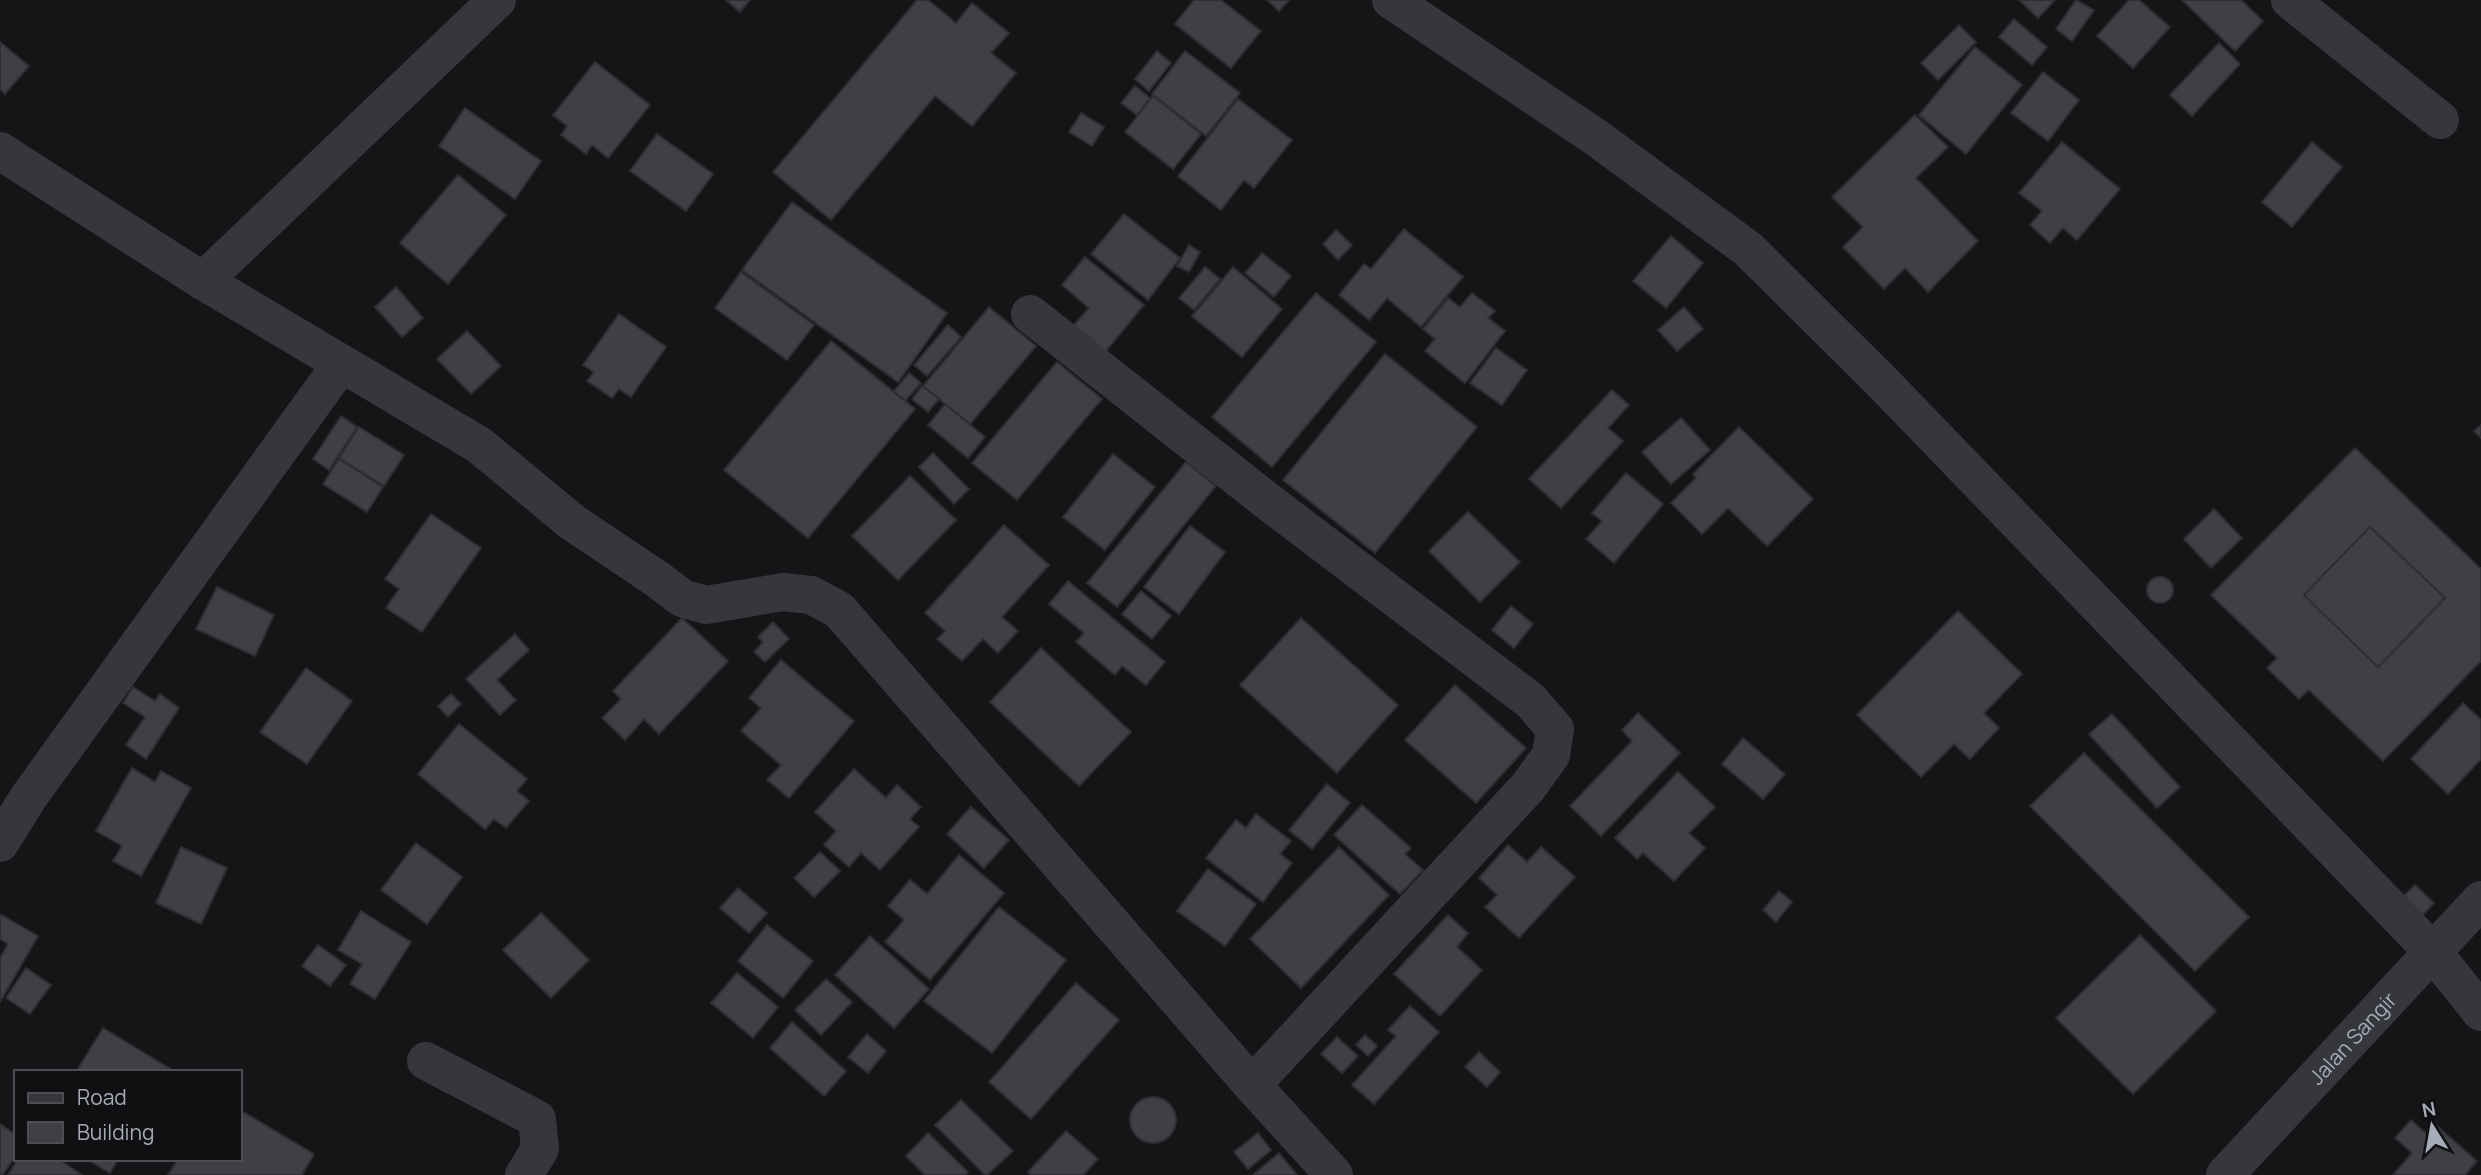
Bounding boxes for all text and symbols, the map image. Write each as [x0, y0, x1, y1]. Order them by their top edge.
street label: Jalan Sangir [2302, 986, 2403, 1090]
legend [14, 1070, 242, 1161]
text: Road [77, 1083, 127, 1111]
north arrow [2397, 1091, 2467, 1161]
text: N [2420, 1095, 2438, 1123]
text: Building [77, 1118, 154, 1146]

